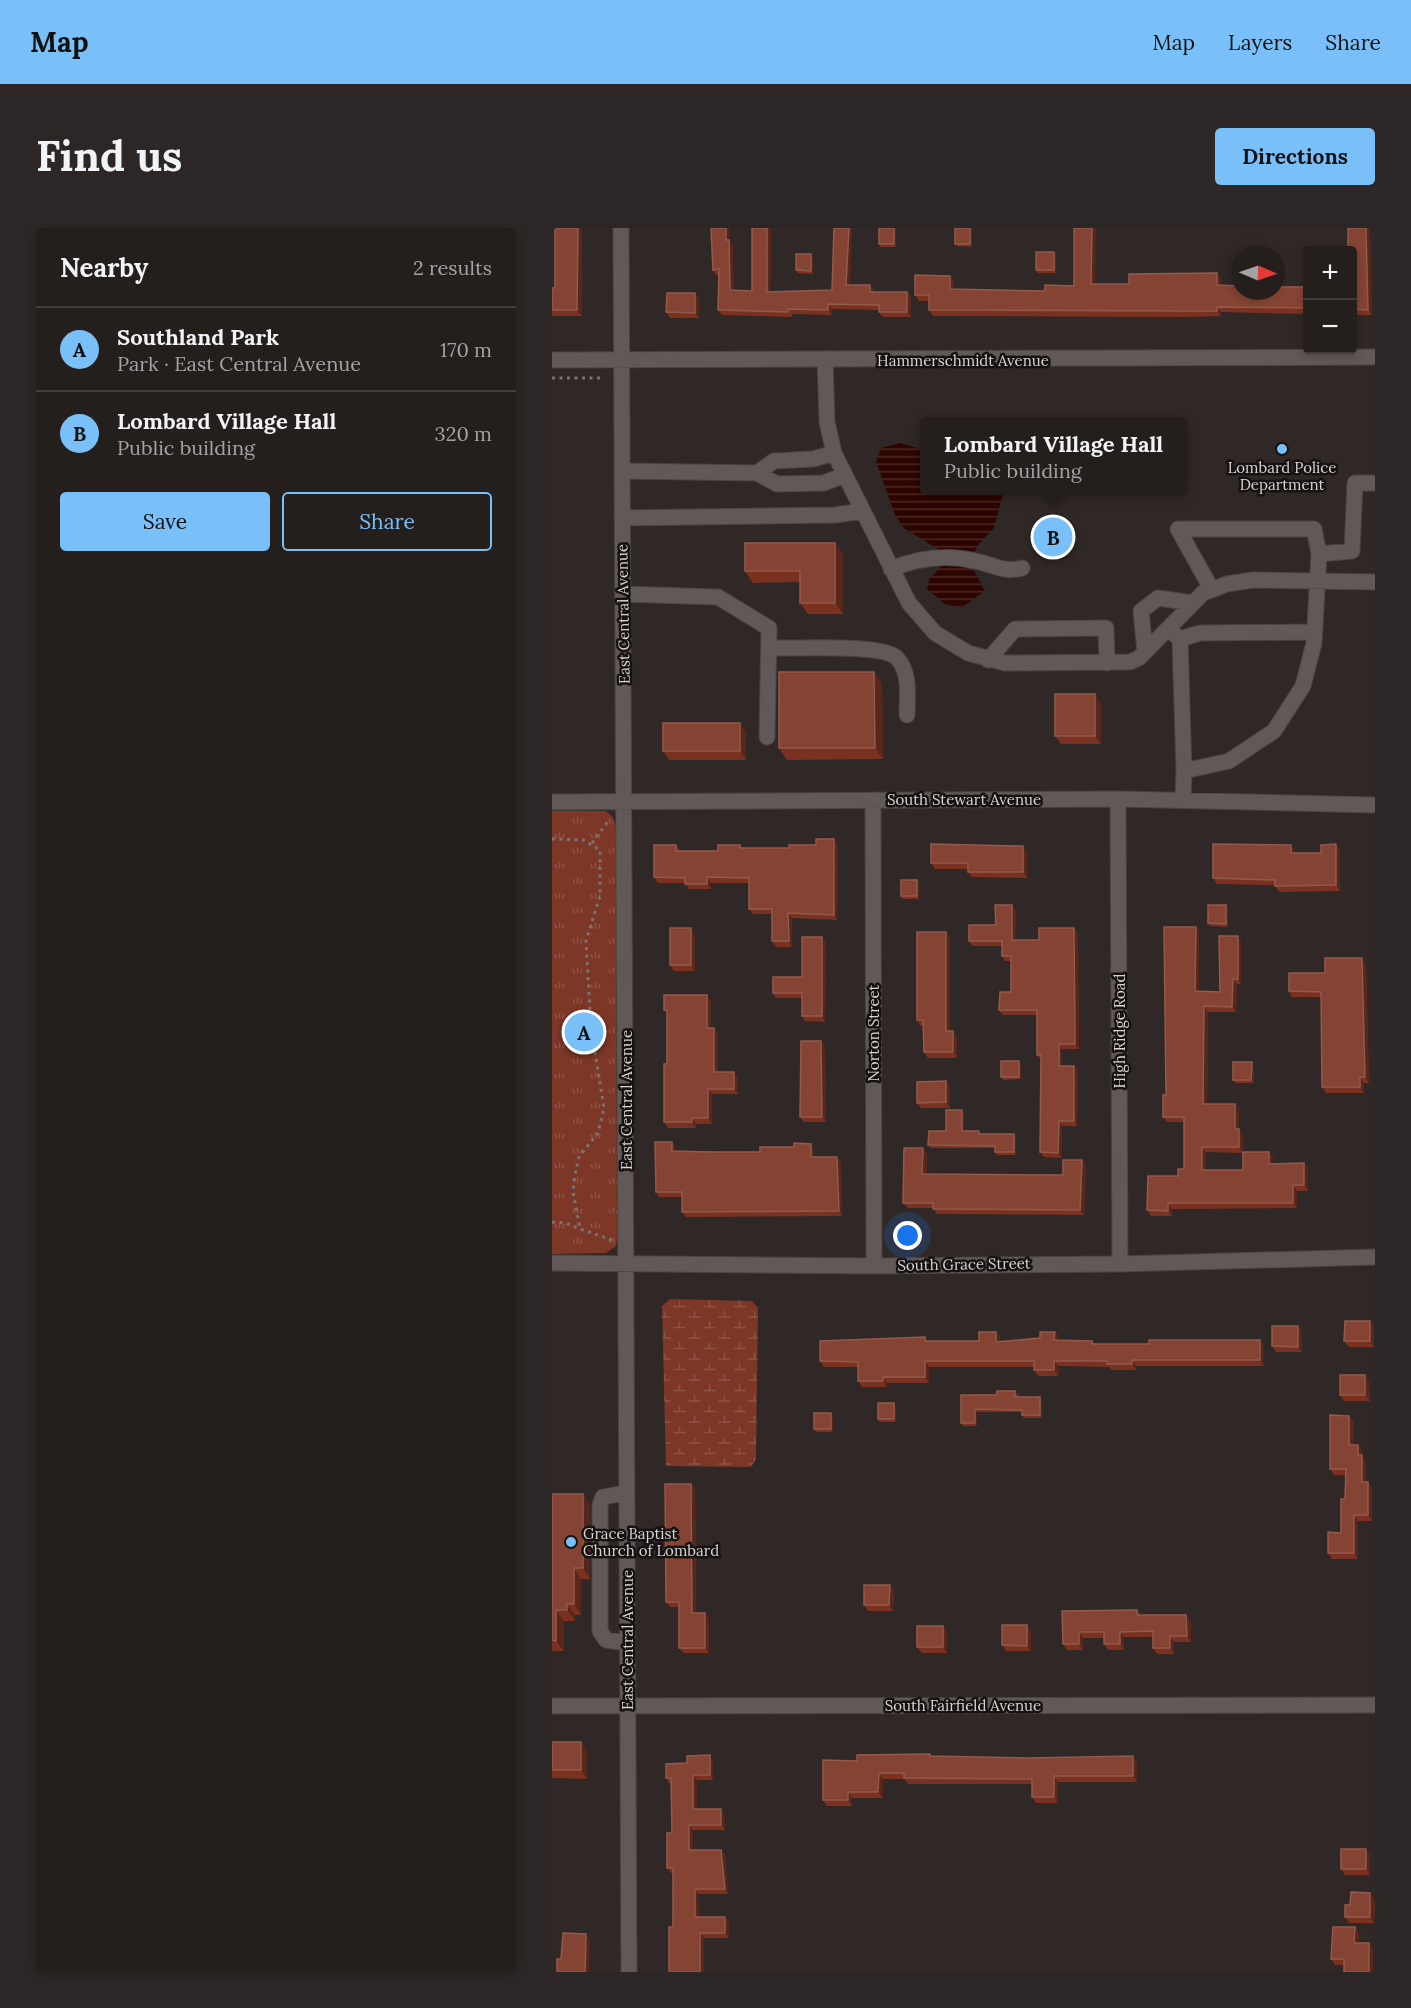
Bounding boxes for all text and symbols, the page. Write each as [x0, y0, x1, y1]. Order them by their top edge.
text: Map [30, 24, 89, 60]
text: Map [1152, 29, 1195, 56]
text: Layers [1228, 29, 1292, 56]
text: Share [1325, 29, 1381, 56]
button: Directions [1215, 128, 1375, 185]
text: Find us [36, 129, 182, 183]
north arrow [1231, 246, 1285, 300]
map controls [1303, 246, 1357, 354]
button: + [1303, 246, 1357, 300]
text: Nearby [60, 251, 148, 284]
text: 2 results [413, 255, 492, 280]
button: − [1303, 300, 1357, 354]
text: Southland Park [117, 323, 279, 351]
text: A [73, 337, 86, 362]
text: 170 m [440, 337, 492, 362]
text: Park · East Central Avenue [117, 351, 361, 376]
street label: Hammerschmidt Avenue [877, 351, 1049, 370]
text: Lombard Village Hall [117, 407, 336, 435]
popup [920, 417, 1187, 495]
text: B [73, 421, 86, 446]
text: 320 m [435, 421, 492, 446]
text: Lombard Village Hall [944, 430, 1163, 458]
text: Public building [117, 435, 255, 460]
marker: Lombard Police Department [1275, 442, 1289, 456]
text: Public building [944, 458, 1082, 483]
place label: Lombard Police Department [1228, 458, 1336, 494]
button: Save [60, 492, 270, 551]
button: Share [282, 492, 492, 551]
pin: B [1034, 514, 1072, 560]
street label: East Central Avenue [612, 544, 634, 684]
street label: South Stewart Avenue [887, 790, 1041, 809]
street label: High Ridge Road [1110, 973, 1129, 1089]
street label: Norton Street [864, 984, 883, 1081]
pin: A [564, 1010, 603, 1054]
street label: East Central Avenue [617, 1030, 636, 1170]
your location [893, 1221, 922, 1250]
street label: South Grace Street [897, 1253, 1031, 1275]
place label: Grace Baptist Church of Lombard [583, 1524, 719, 1560]
marker: Grace Baptist Church of Lombard [564, 1535, 578, 1549]
street label: East Central Avenue [618, 1570, 637, 1710]
street label: South Fairfield Avenue [885, 1696, 1041, 1715]

